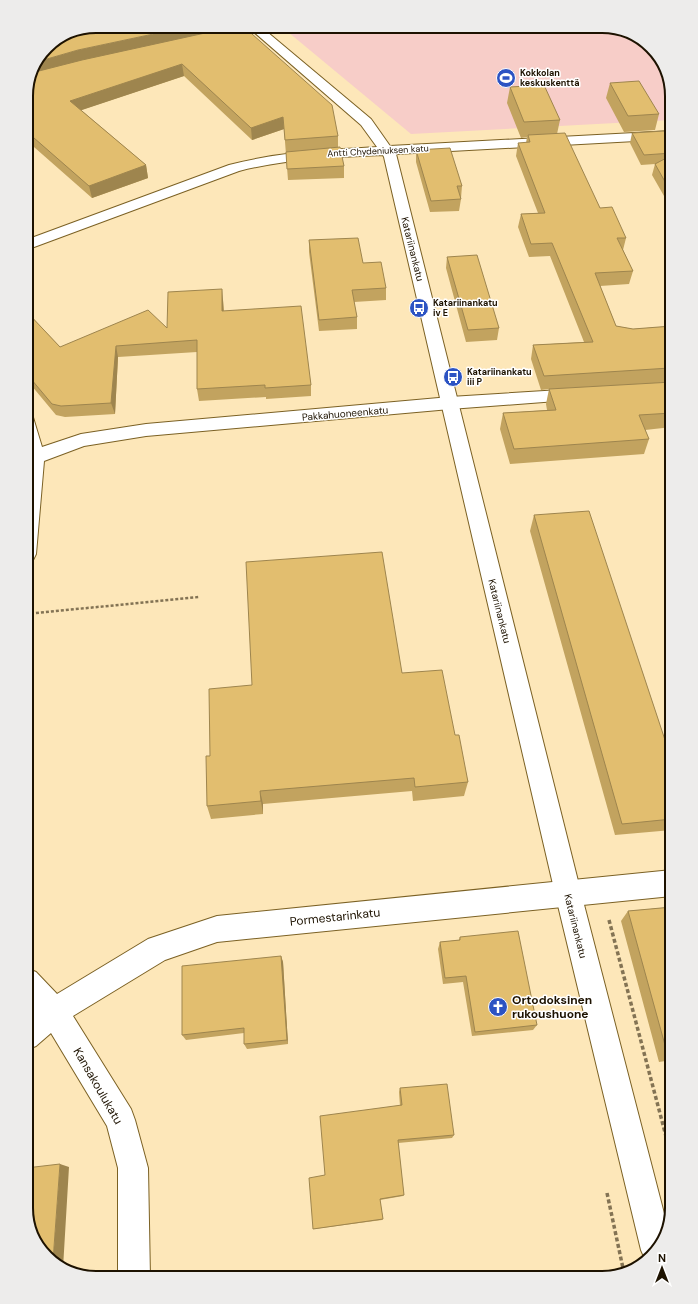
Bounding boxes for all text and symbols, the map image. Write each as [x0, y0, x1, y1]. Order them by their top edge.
sports icon: Kokkolan keskuskenttä [495, 67, 517, 89]
place label: Kokkolan keskuskenttä [520, 67, 579, 89]
street label: Antti Chydeniuksen katu [327, 142, 429, 160]
street label: Katariinankatu [398, 216, 427, 283]
bus stop icon: Katariinankatu iv E [408, 297, 430, 319]
place label: Katariinankatu iv E [433, 297, 498, 319]
bus stop icon: Katariinankatu iii P [442, 366, 464, 388]
place label: Katariinankatu iii P [467, 366, 532, 388]
street label: Pakkahuoneenkatu [301, 403, 389, 424]
street label: Katariinankatu [485, 578, 514, 645]
street label: Katariinankatu [561, 893, 590, 960]
street label: Pormestarinkatu [289, 904, 381, 930]
place label: Ortodoksinen rukoushuone [512, 992, 592, 1022]
church icon: Ortodoksinen rukoushuone [487, 996, 509, 1018]
street label: Kansakoulukatu [70, 1045, 126, 1127]
north arrow [642, 1248, 682, 1288]
text: N [658, 1251, 666, 1265]

